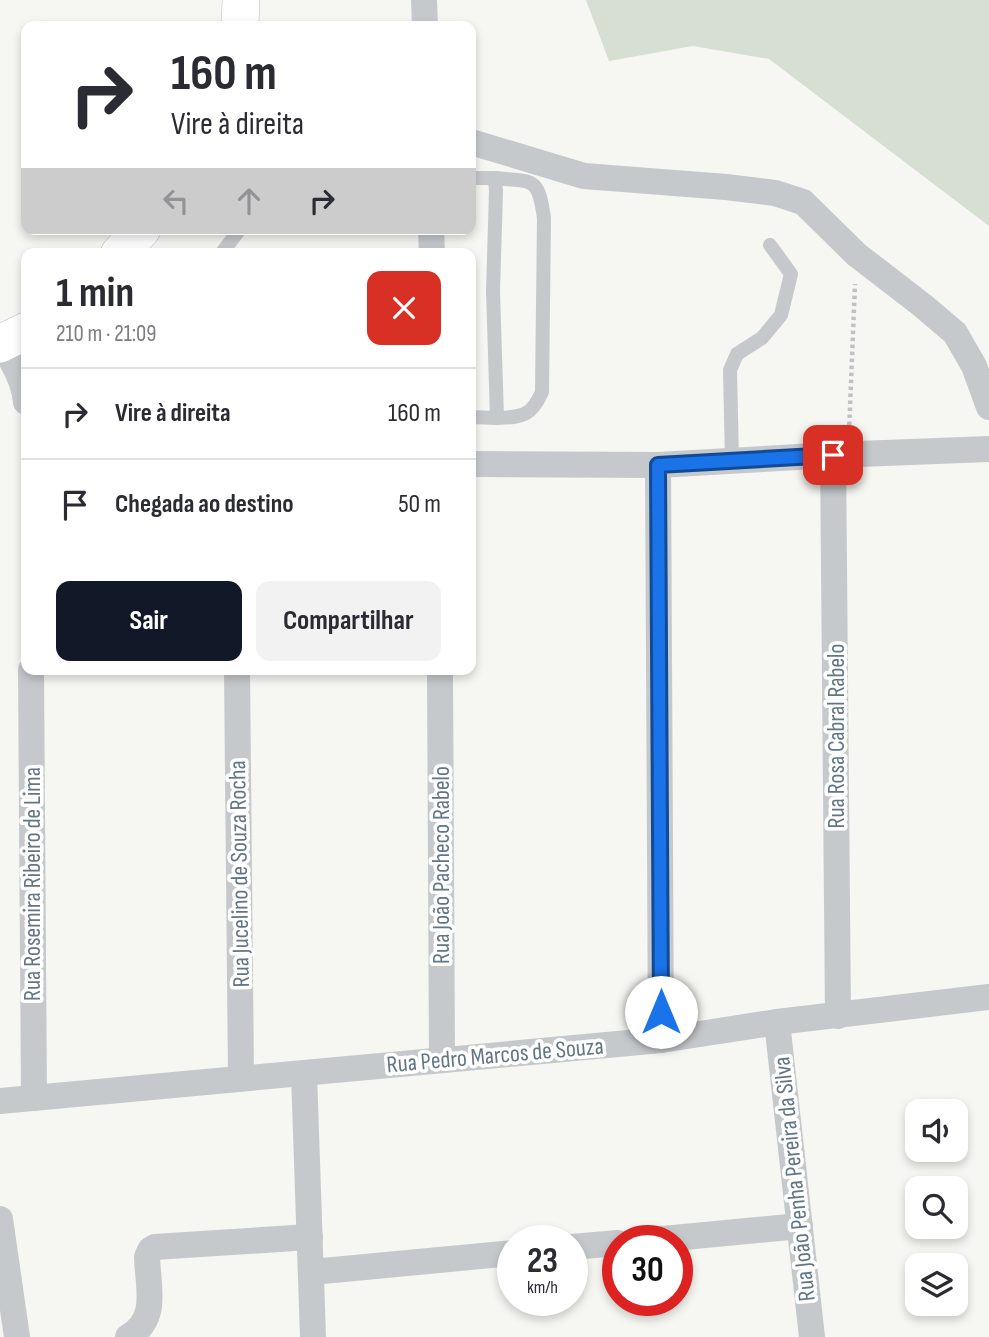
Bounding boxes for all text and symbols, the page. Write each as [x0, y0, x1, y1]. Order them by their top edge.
text: 160 m [171, 45, 277, 104]
icon: right [56, 49, 147, 140]
text: Vire à direita [171, 105, 304, 144]
icon: left [157, 182, 195, 220]
icon: ahead [230, 182, 268, 220]
icon: right [303, 182, 341, 220]
text: 1 min [56, 268, 134, 319]
button: close [367, 271, 441, 345]
text: 210 m · 21:09 [56, 320, 157, 348]
icon: right [56, 395, 94, 433]
text: Vire à direita [115, 398, 231, 429]
text: 160 m [388, 398, 441, 429]
pin [803, 425, 863, 485]
icon: arrive [814, 436, 852, 474]
icon: arrive [56, 486, 94, 524]
text: Chegada ao destino [115, 489, 294, 520]
text: 50 m [398, 489, 441, 520]
button: Sair [56, 581, 242, 661]
button: Compartilhar [256, 581, 441, 661]
street label: Rua Rosa Cabral Rabelo [822, 643, 851, 829]
street label: Rua Jucelino de Souza Rocha [223, 760, 256, 988]
street label: Rua João Pacheco Rabelo [427, 766, 456, 964]
street label: Rua Rosemira Ribeiro de Lima [18, 767, 47, 1001]
position arrow [624, 975, 698, 1049]
street label: Rua Pedro Marcos de Souza [385, 1032, 605, 1079]
street label: Rua João Penha Pereira da Silva [767, 1055, 822, 1303]
map controls [905, 1099, 968, 1316]
button: sound [905, 1099, 968, 1162]
button: search [905, 1176, 968, 1239]
speed limit sign: 30 [602, 1225, 693, 1316]
text: 23 [527, 1240, 558, 1283]
button: layers [905, 1253, 968, 1316]
text: km/h [527, 1277, 558, 1298]

